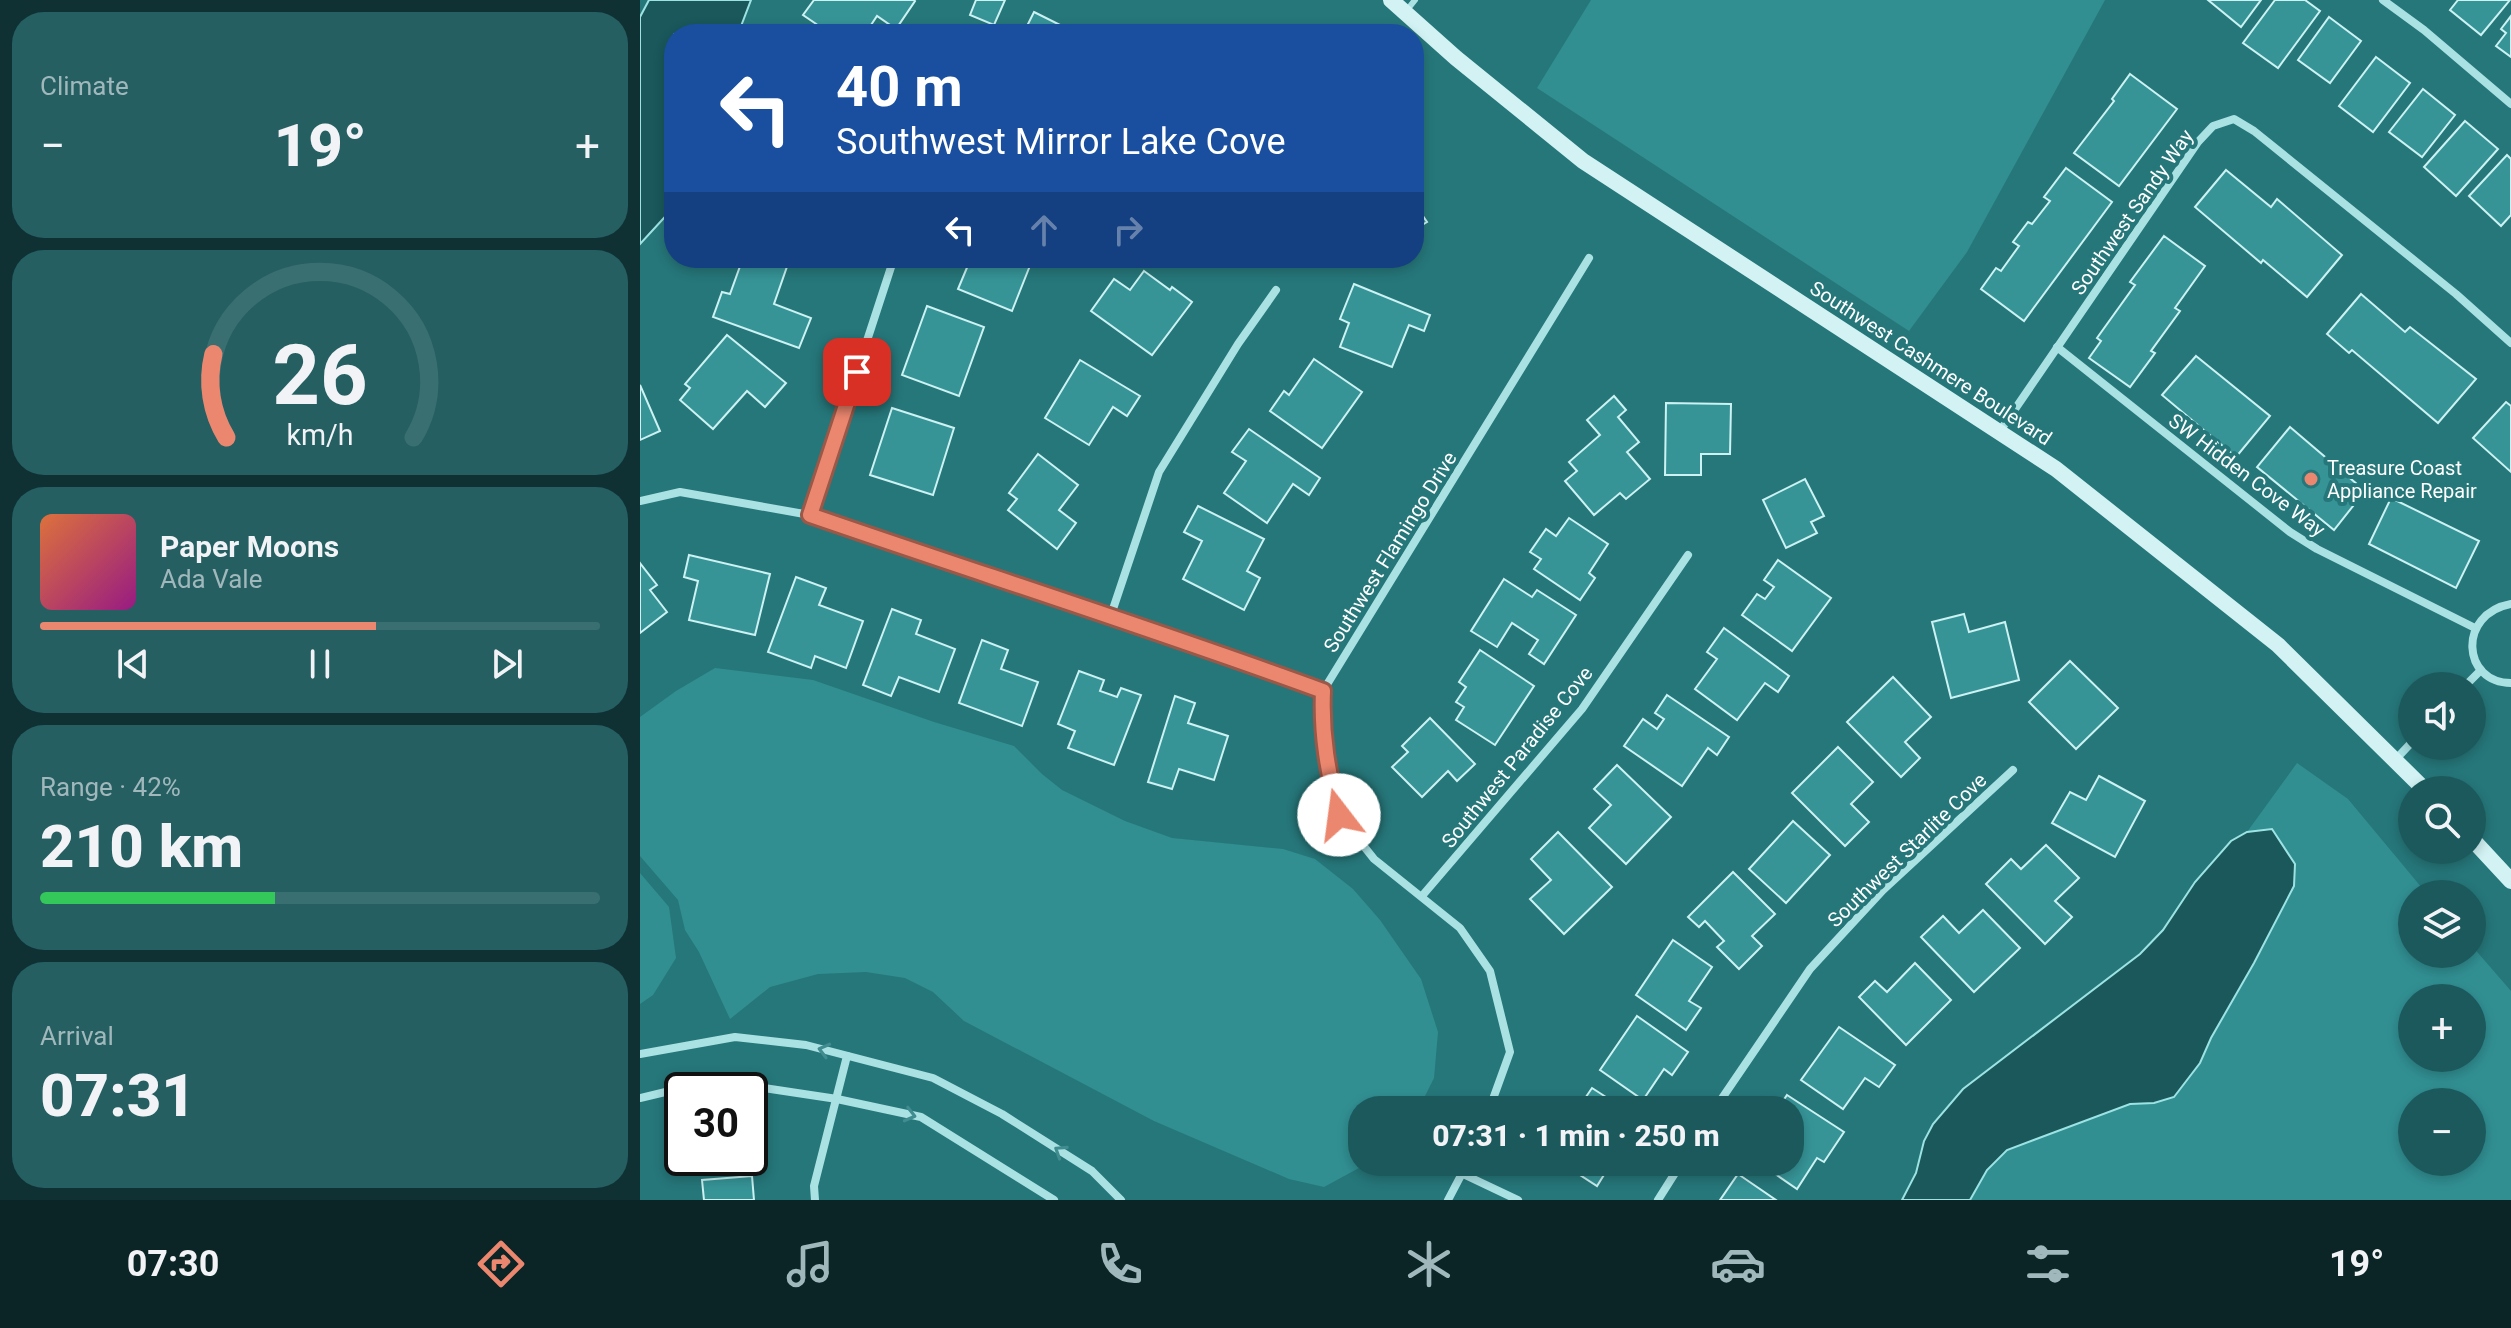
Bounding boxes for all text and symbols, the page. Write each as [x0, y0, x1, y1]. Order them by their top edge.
text: 40 m [836, 54, 963, 120]
icon: left [704, 56, 808, 160]
text: Climate [40, 71, 129, 101]
text: 19° [274, 110, 367, 181]
text: − [40, 120, 65, 172]
text: + [575, 120, 600, 172]
text: Southwest Mirror Lake Cove [836, 121, 1286, 163]
street label: Southwest Sandy Way [2066, 124, 2198, 299]
icon: left [938, 208, 982, 252]
icon: ahead [1022, 208, 1066, 252]
icon: right [1106, 208, 1150, 252]
street label: Southwest Cashmere Boulevard [1806, 276, 2056, 450]
text: 26 [272, 327, 368, 424]
pin [823, 338, 891, 406]
icon: arrive [835, 350, 879, 394]
street label: SW Hidden Cove Way [2164, 408, 2330, 542]
text: km/h [286, 419, 354, 453]
street label: Southwest Flamingo Drive [1318, 447, 1462, 657]
place label: Treasure Coast Appliance Repair [2327, 456, 2477, 503]
marker: Treasure Coast Appliance Repair [2302, 470, 2320, 488]
text: Paper Moons [160, 529, 339, 564]
text: Ada Vale [160, 564, 262, 594]
icon: previous [111, 642, 155, 686]
icon: pause [298, 642, 342, 686]
icon: next [485, 642, 529, 686]
street label: Southwest Paradise Cove [1436, 661, 1598, 853]
map controls [2398, 672, 2486, 1176]
button: sound [2398, 672, 2486, 760]
street label: Southwest Starlite Cove [1823, 768, 1991, 932]
text: Range · 42% [40, 772, 181, 802]
position arrow [1297, 773, 1381, 857]
button: search [2398, 776, 2486, 864]
text: 210 km [40, 811, 243, 882]
button: layers [2398, 880, 2486, 968]
button: + [2398, 984, 2486, 1072]
text: Arrival [40, 1021, 114, 1051]
one-way arrow [817, 1042, 831, 1059]
text: 07:31 [40, 1060, 196, 1131]
speed limit sign: 30 [664, 1072, 768, 1176]
button: − [2398, 1088, 2486, 1176]
one-way arrow [903, 1106, 917, 1123]
text: 07:31 · 1 min · 250 m [1432, 1118, 1720, 1153]
one-way arrow [1055, 1146, 1069, 1161]
icon: directions [473, 1236, 529, 1292]
icon: music [782, 1236, 838, 1292]
icon: phone [1092, 1236, 1148, 1292]
icon: climate [1401, 1236, 1457, 1292]
icon: car [1710, 1236, 1766, 1292]
icon: filters [2020, 1236, 2076, 1292]
text: 07:30 [127, 1243, 219, 1285]
text: 19° [2329, 1243, 2384, 1285]

